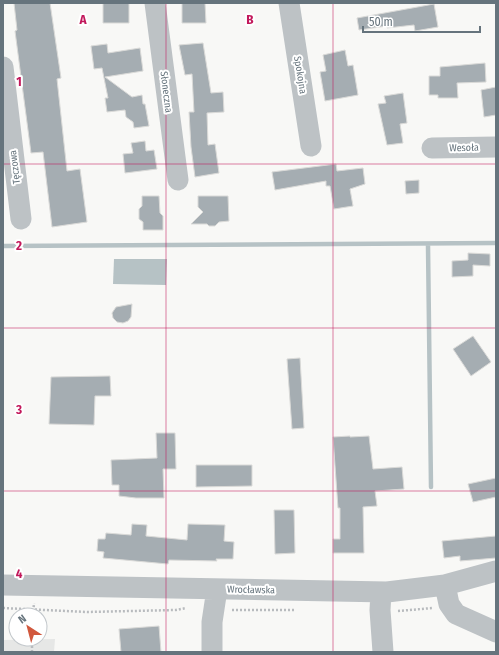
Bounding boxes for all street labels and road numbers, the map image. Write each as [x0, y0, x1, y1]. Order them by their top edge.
street label: Spokojna [291, 55, 309, 95]
street label: Słoneczna [158, 71, 175, 113]
street label: Wesoła [449, 142, 479, 154]
street label: Tęczowa [7, 149, 23, 184]
street label: Wrocławska [227, 584, 275, 596]

